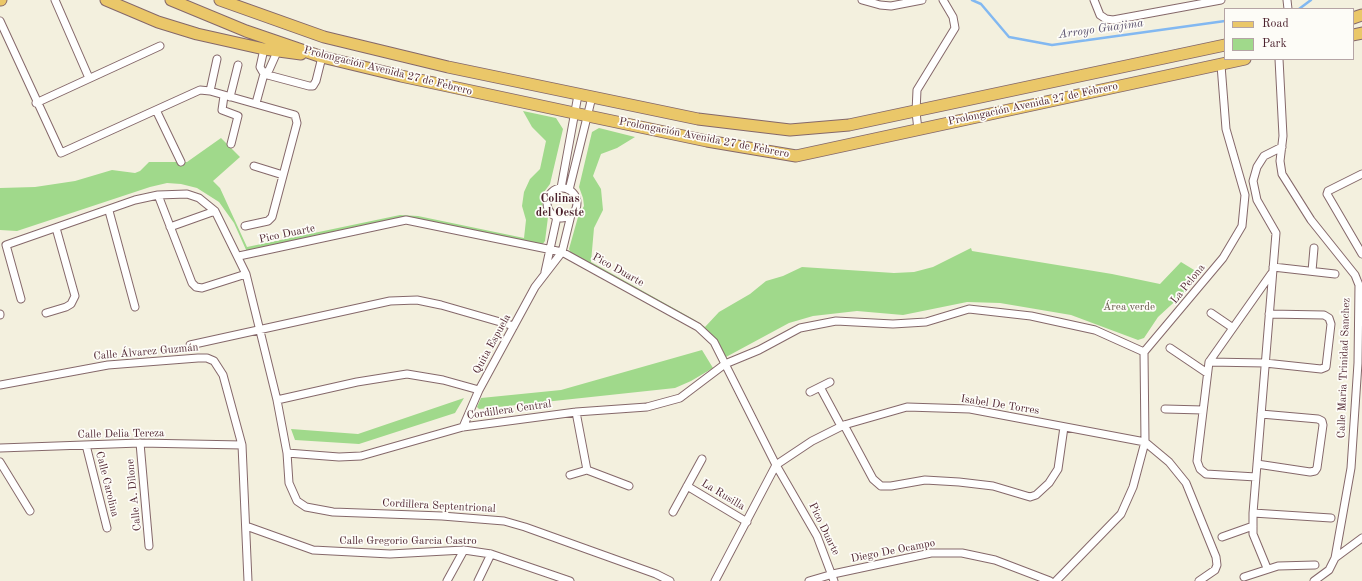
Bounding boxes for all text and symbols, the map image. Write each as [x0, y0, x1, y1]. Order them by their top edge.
legend [1224, 8, 1354, 60]
water label: Arroyo Guajima [1057, 16, 1145, 42]
text: Road [1262, 18, 1289, 30]
text: Park [1262, 38, 1287, 50]
street label: Prolongación Avenida 27 de Febrero [302, 44, 474, 98]
street label: Prolongación Avenida 27 de Febrero [947, 80, 1119, 128]
street label: Prolongación Avenida 27 de Febrero [618, 115, 790, 161]
district label: Colinas del Oeste [536, 192, 584, 220]
street label: Pico Duarte [258, 222, 316, 246]
street label: Pico Duarte [590, 250, 646, 290]
street label: La Pelona [1168, 261, 1208, 307]
street label: Calle Maria Trinidad Sanchez [1335, 297, 1353, 439]
park label: Área verde [1103, 300, 1155, 314]
street label: Quita Espuela [470, 312, 514, 376]
street label: Calle Álvarez Guzmán [93, 341, 199, 363]
street label: Isabel De Torres [960, 392, 1040, 418]
street label: Cordillera Central [466, 398, 552, 422]
street label: Calle Delia Tereza [77, 427, 165, 441]
street label: Calle Carolina [92, 450, 122, 518]
street label: Calle A. Dilone [124, 458, 144, 532]
street label: La Rusilla [699, 477, 747, 513]
street label: Cordillera Septentrional [382, 496, 496, 516]
street label: Pico Duarte [806, 500, 842, 558]
street label: Calle Gregorio Garcia Castro [339, 534, 477, 548]
street label: Diego De Ocampo [850, 536, 936, 566]

